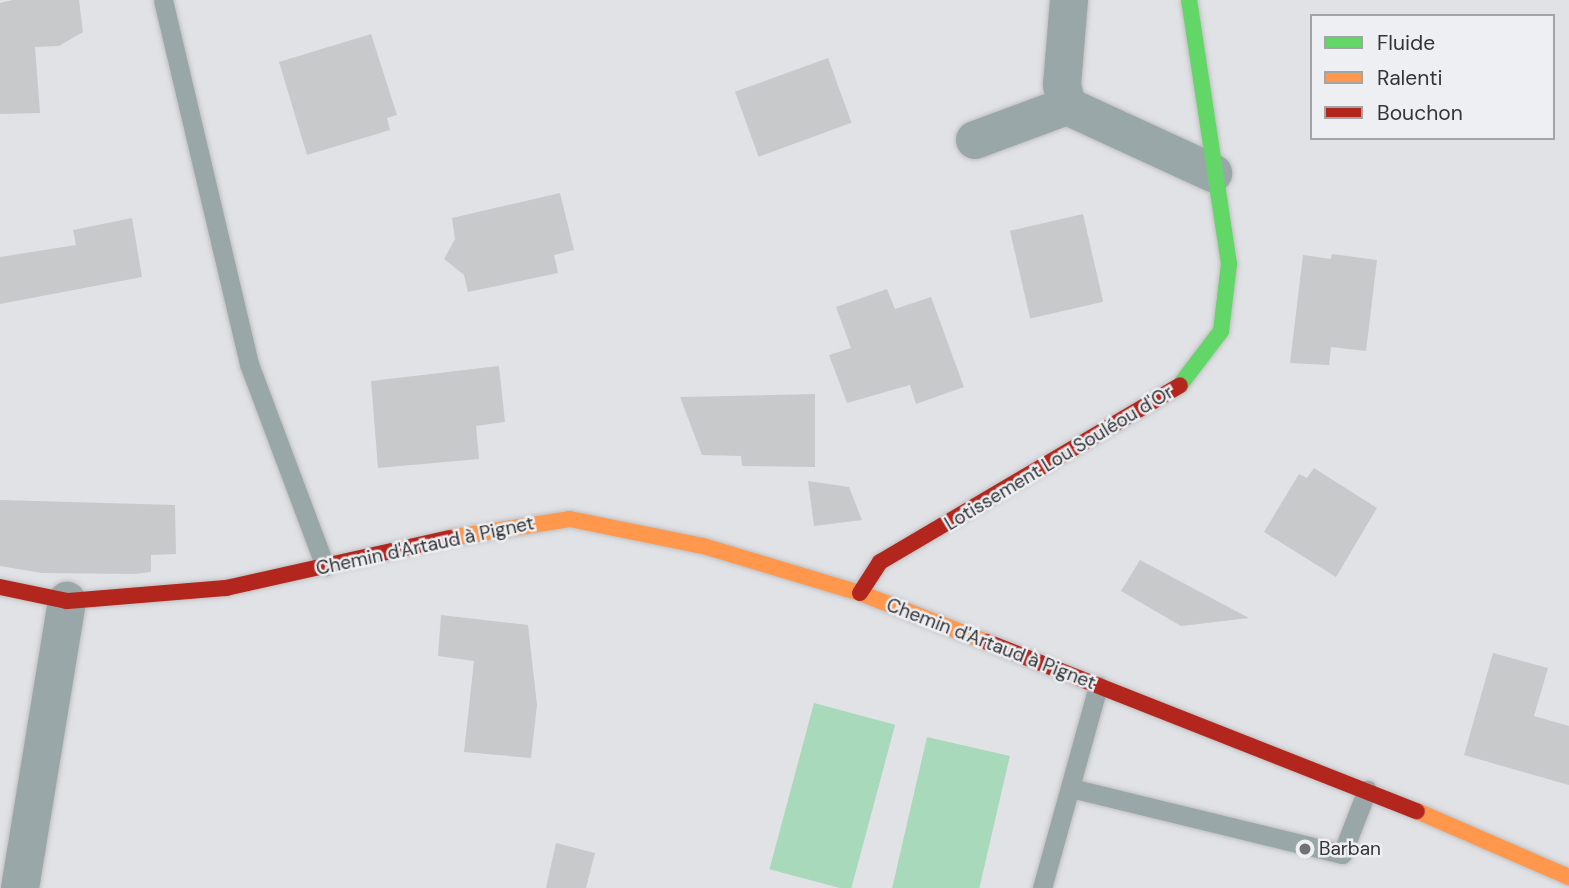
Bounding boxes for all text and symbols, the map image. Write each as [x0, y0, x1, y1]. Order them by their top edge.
legend [1310, 14, 1555, 140]
text: Fluide [1377, 29, 1435, 57]
text: Ralenti [1377, 64, 1443, 92]
text: Bouchon [1377, 99, 1463, 127]
street label: Lotissement Lou Souléou d'Or [941, 381, 1177, 535]
street label: Chemin d'Artaud à Pignet [314, 512, 536, 580]
street label: Chemin d'Artaud à Pignet [883, 594, 1099, 694]
place label: Barban [1319, 838, 1381, 860]
marker: Barban [1297, 841, 1313, 857]

